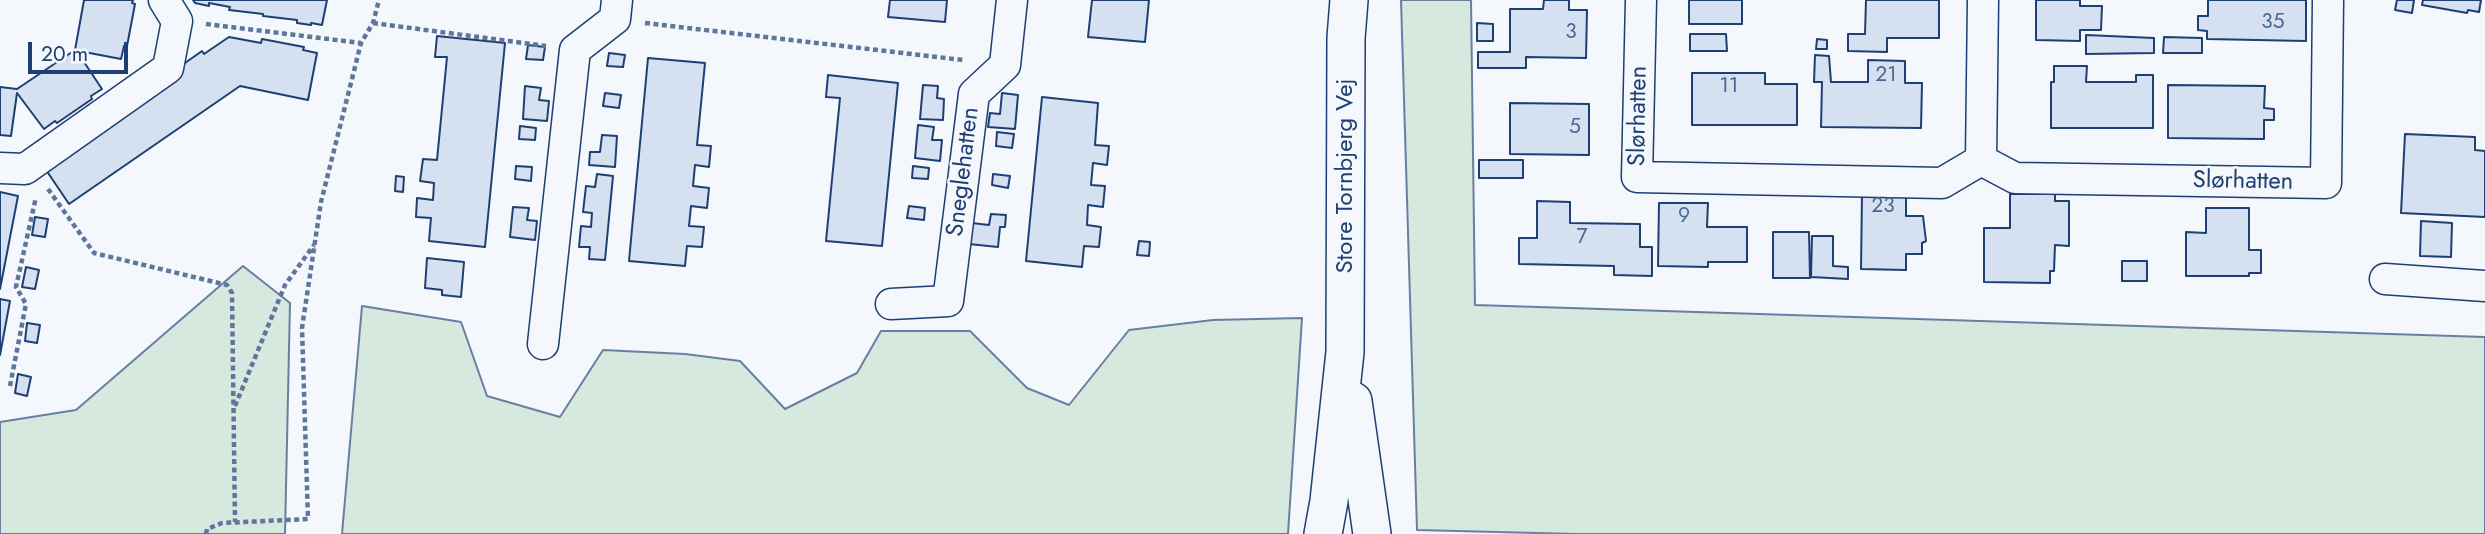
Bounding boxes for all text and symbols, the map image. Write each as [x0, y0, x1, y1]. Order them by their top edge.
house number: 35 [2261, 10, 2285, 36]
house number: 3 [1565, 20, 1577, 46]
scale bar [32, 28, 131, 72]
text: 20 m [41, 39, 88, 69]
house number: 21 [1875, 63, 1897, 89]
street label: Slørhatten [1624, 65, 1654, 167]
house number: 11 [1720, 74, 1738, 100]
street label: Store Tornbjerg Vej [1332, 78, 1360, 274]
street label: Sneglehatten [942, 106, 986, 238]
house number: 5 [1569, 115, 1581, 141]
street label: Slørhatten [2192, 167, 2294, 197]
house number: 23 [1871, 194, 1895, 220]
house number: 9 [1678, 204, 1690, 230]
house number: 7 [1576, 225, 1588, 251]

